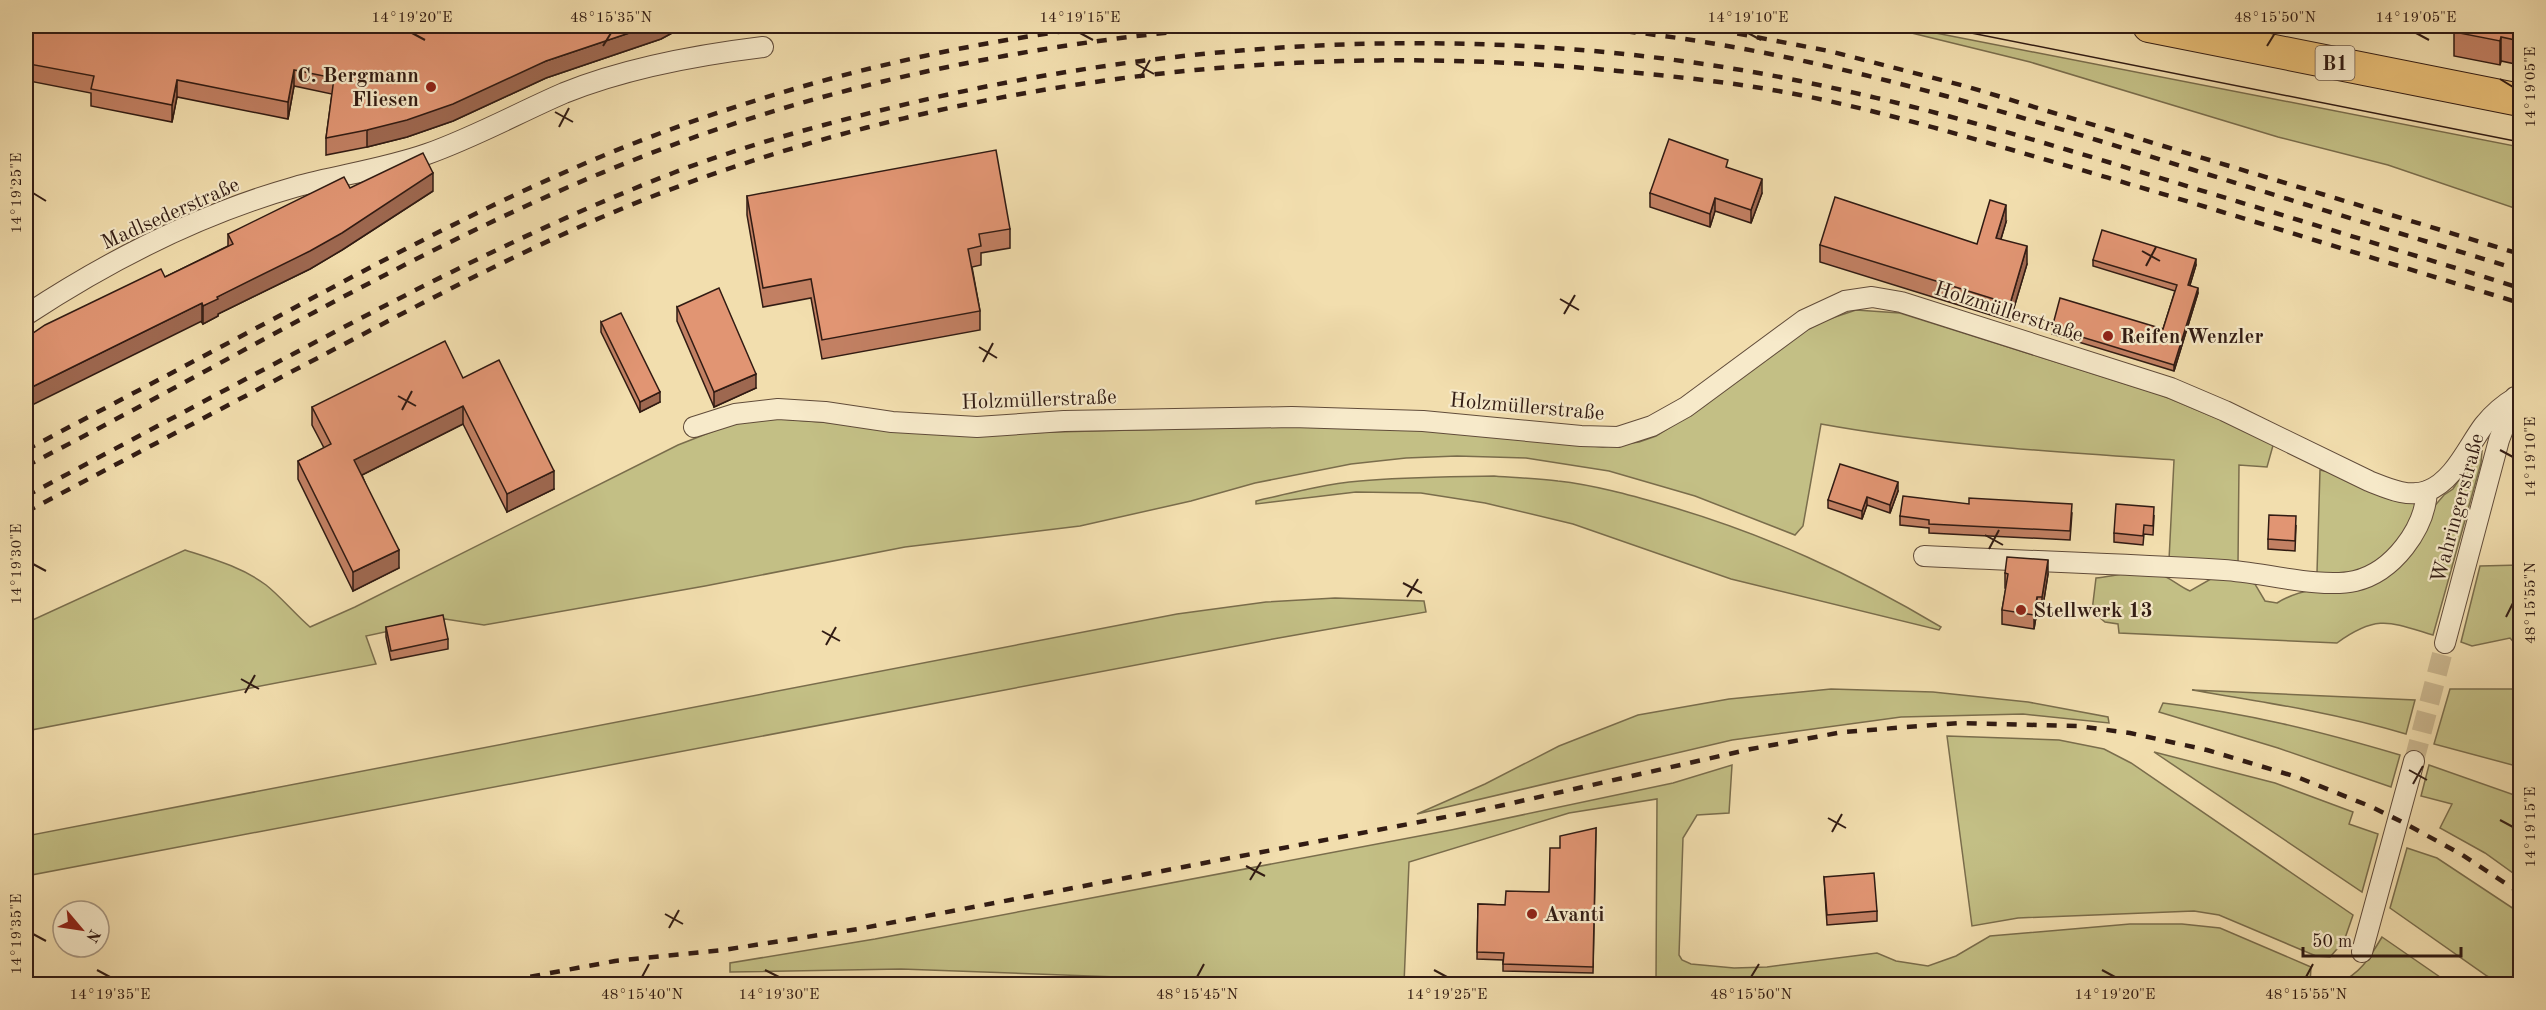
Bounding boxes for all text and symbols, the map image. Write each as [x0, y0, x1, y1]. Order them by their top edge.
text: 14°19'20"E [372, 11, 452, 26]
text: 48°15'35"N [570, 11, 652, 26]
text: 14°19'15"E [1040, 11, 1120, 26]
text: 14°19'10"E [1708, 11, 1788, 26]
text: 48°15'50"N [2234, 11, 2316, 26]
text: 14°19'05"E [2376, 11, 2456, 26]
road number: B1 [2316, 46, 2354, 80]
text: 14°19'05"E [2524, 47, 2539, 127]
place label: C. Bergmann Fliesen [297, 66, 419, 111]
marker: C. Bergmann Fliesen [424, 80, 438, 94]
text: 14°19'25"E [10, 153, 25, 233]
street label: Madlsederstraße [98, 175, 243, 254]
street label: Holzmüllerstraße [1931, 278, 2086, 346]
place label: Reifen Wenzler [2120, 327, 2264, 348]
marker: Reifen Wenzler [2101, 329, 2115, 343]
street label: Holzmüllerstraße [961, 387, 1117, 414]
street label: Holzmüllerstraße [1448, 390, 1605, 425]
text: 14°19'10"E [2524, 417, 2539, 497]
street label: Wahringerstraße [2428, 431, 2489, 585]
text: 14°19'30"E [10, 524, 25, 604]
text: 48°15'55"N [2524, 562, 2539, 644]
place label: Stellwerk 13 [2033, 601, 2153, 622]
marker: Stellwerk 13 [2014, 603, 2028, 617]
text: 14°19'15"E [2524, 787, 2539, 867]
text: 14°19'35"E [10, 894, 25, 974]
north arrow [51, 899, 111, 959]
place label: Avanti [1544, 905, 1605, 926]
marker: Avanti [1525, 907, 1539, 921]
scale bar [2303, 920, 2460, 958]
text: N [82, 926, 102, 945]
text: 50 m [2312, 933, 2352, 951]
text: 14°19'35"E [70, 988, 150, 1003]
text: 48°15'40"N [601, 988, 683, 1003]
text: 14°19'30"E [739, 988, 819, 1003]
text: 48°15'45"N [1156, 988, 1238, 1003]
text: 14°19'25"E [1407, 988, 1487, 1003]
text: 48°15'50"N [1710, 988, 1792, 1003]
text: 14°19'20"E [2075, 988, 2155, 1003]
text: 48°15'55"N [2265, 988, 2347, 1003]

